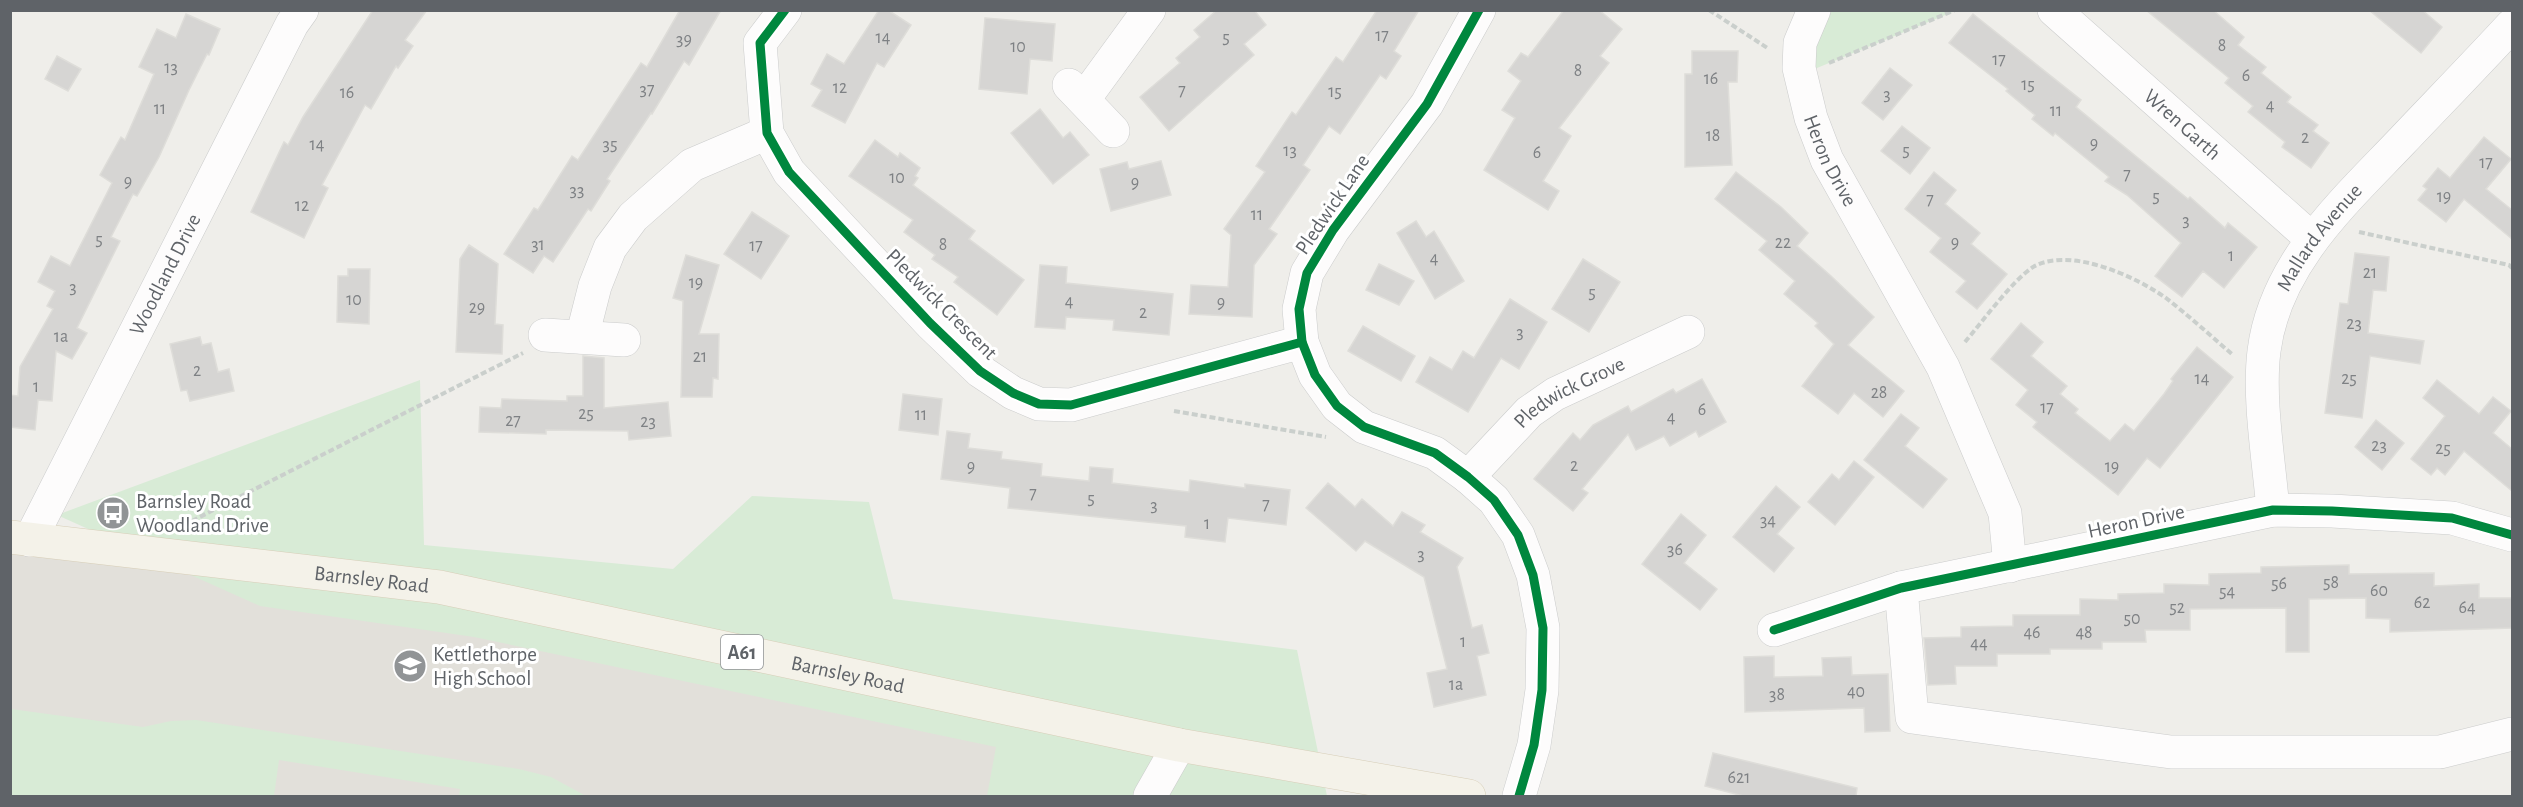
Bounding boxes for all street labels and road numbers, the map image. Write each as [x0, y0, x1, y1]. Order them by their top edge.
street label: Wren Garth [2140, 85, 2225, 164]
street label: Heron Drive [1800, 112, 1861, 210]
street label: Pledwick Lane [1291, 150, 1373, 258]
street label: Mallard Avenue [2273, 180, 2366, 295]
street label: Woodland Drive [126, 210, 205, 339]
street label: Pledwick Crescent [882, 245, 1001, 364]
street label: Pledwick Grove [1510, 353, 1628, 432]
street label: Heron Drive [2086, 501, 2186, 542]
street label: Barnsley Road [313, 563, 430, 597]
road number: A61 [721, 635, 763, 669]
street label: Barnsley Road [789, 652, 906, 697]

